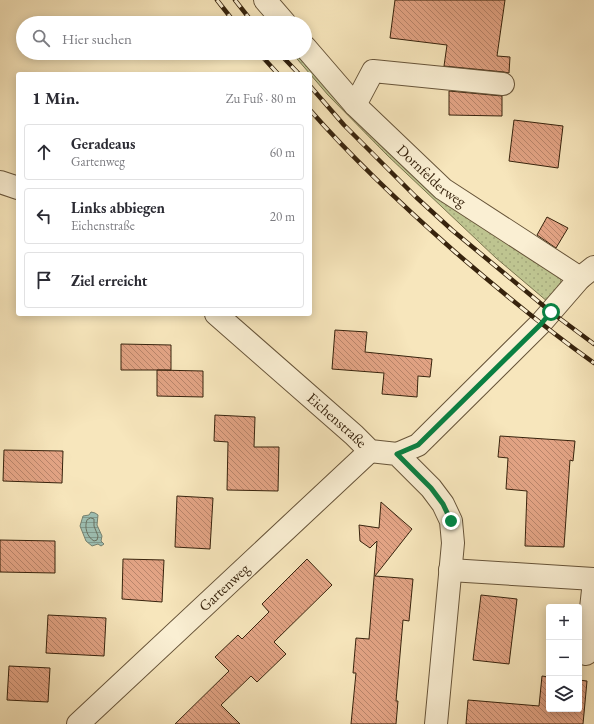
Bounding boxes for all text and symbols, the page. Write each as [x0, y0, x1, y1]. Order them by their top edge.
search box [16, 16, 312, 60]
icon: search [30, 27, 52, 49]
text: Hier suchen [62, 29, 132, 48]
text: 1 Min. [32, 87, 79, 109]
text: Zu Fuß · 80 m [226, 90, 296, 107]
text: Geradeaus [71, 134, 135, 153]
street label: Dornfelderweg [393, 140, 471, 211]
icon: ahead [33, 141, 55, 163]
text: 60 m [270, 144, 295, 161]
text: Gartenweg [71, 153, 125, 170]
text: Links abbiegen [71, 198, 165, 217]
icon: left [33, 205, 55, 227]
text: 20 m [270, 208, 295, 225]
text: Eichenstraße [71, 217, 135, 234]
icon: arrive [33, 269, 55, 291]
text: Ziel erreicht [71, 271, 147, 290]
route start [542, 303, 560, 321]
street label: Eichenstraße [303, 388, 371, 452]
route end [442, 512, 460, 530]
street label: Gartenweg [194, 558, 253, 615]
map controls [546, 604, 582, 712]
button: + [546, 604, 582, 640]
button: − [546, 640, 582, 676]
button: layers [546, 676, 582, 712]

